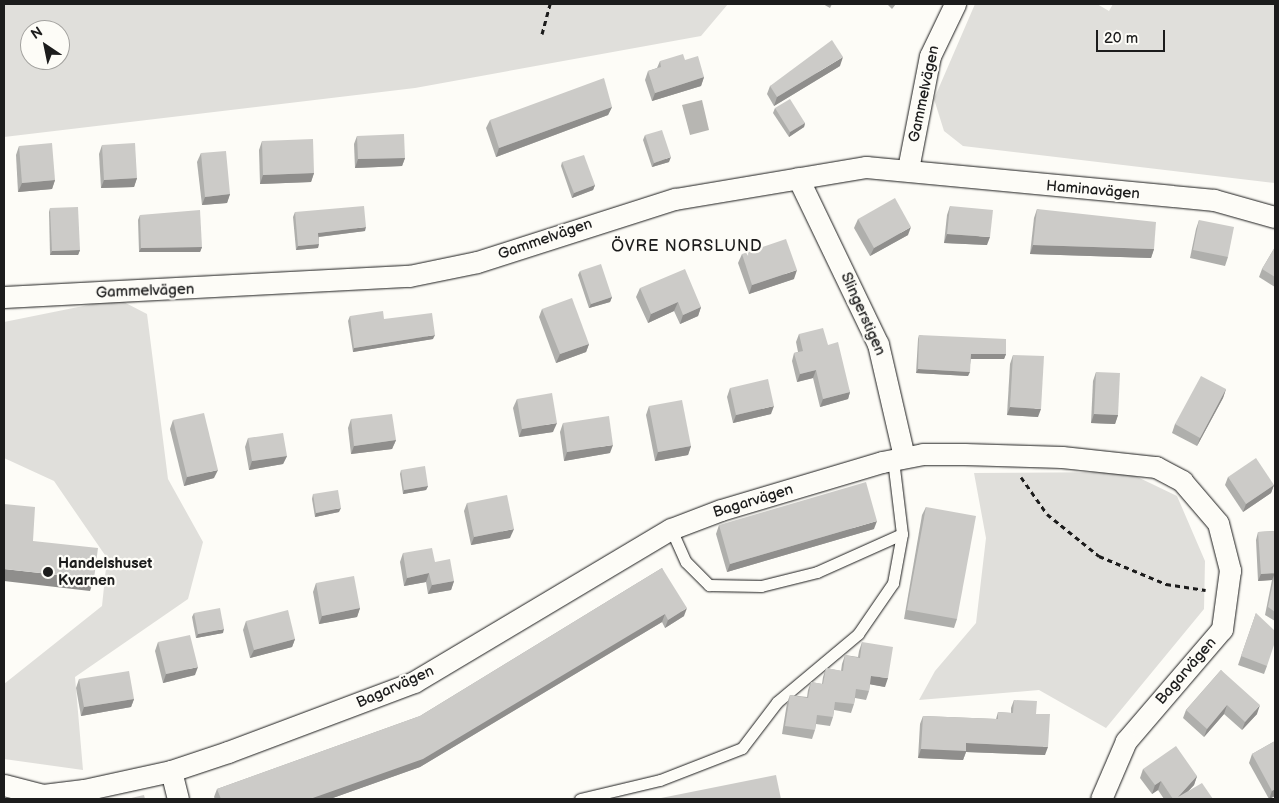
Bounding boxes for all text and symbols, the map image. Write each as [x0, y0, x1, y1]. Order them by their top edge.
north arrow [20, 20, 70, 70]
scale bar [1099, 20, 1168, 52]
text: N [28, 23, 46, 43]
text: 20 m [1104, 29, 1138, 48]
street label: Gammelvägen [905, 44, 943, 144]
street label: Haminavägen [1045, 177, 1141, 203]
street label: Gammelvägen [496, 214, 594, 264]
district label: ÖVRE NORSLUND [610, 237, 764, 257]
street label: Slingerstigen [837, 270, 889, 358]
street label: Gammelvägen [96, 280, 194, 302]
street label: Bagarvägen [711, 480, 795, 522]
place label: Handelshuset Kvarnen [58, 554, 152, 589]
marker: Handelshuset Kvarnen [42, 566, 54, 578]
street label: Bagarvägen [1152, 634, 1220, 708]
street label: Bagarvägen [353, 662, 437, 712]

